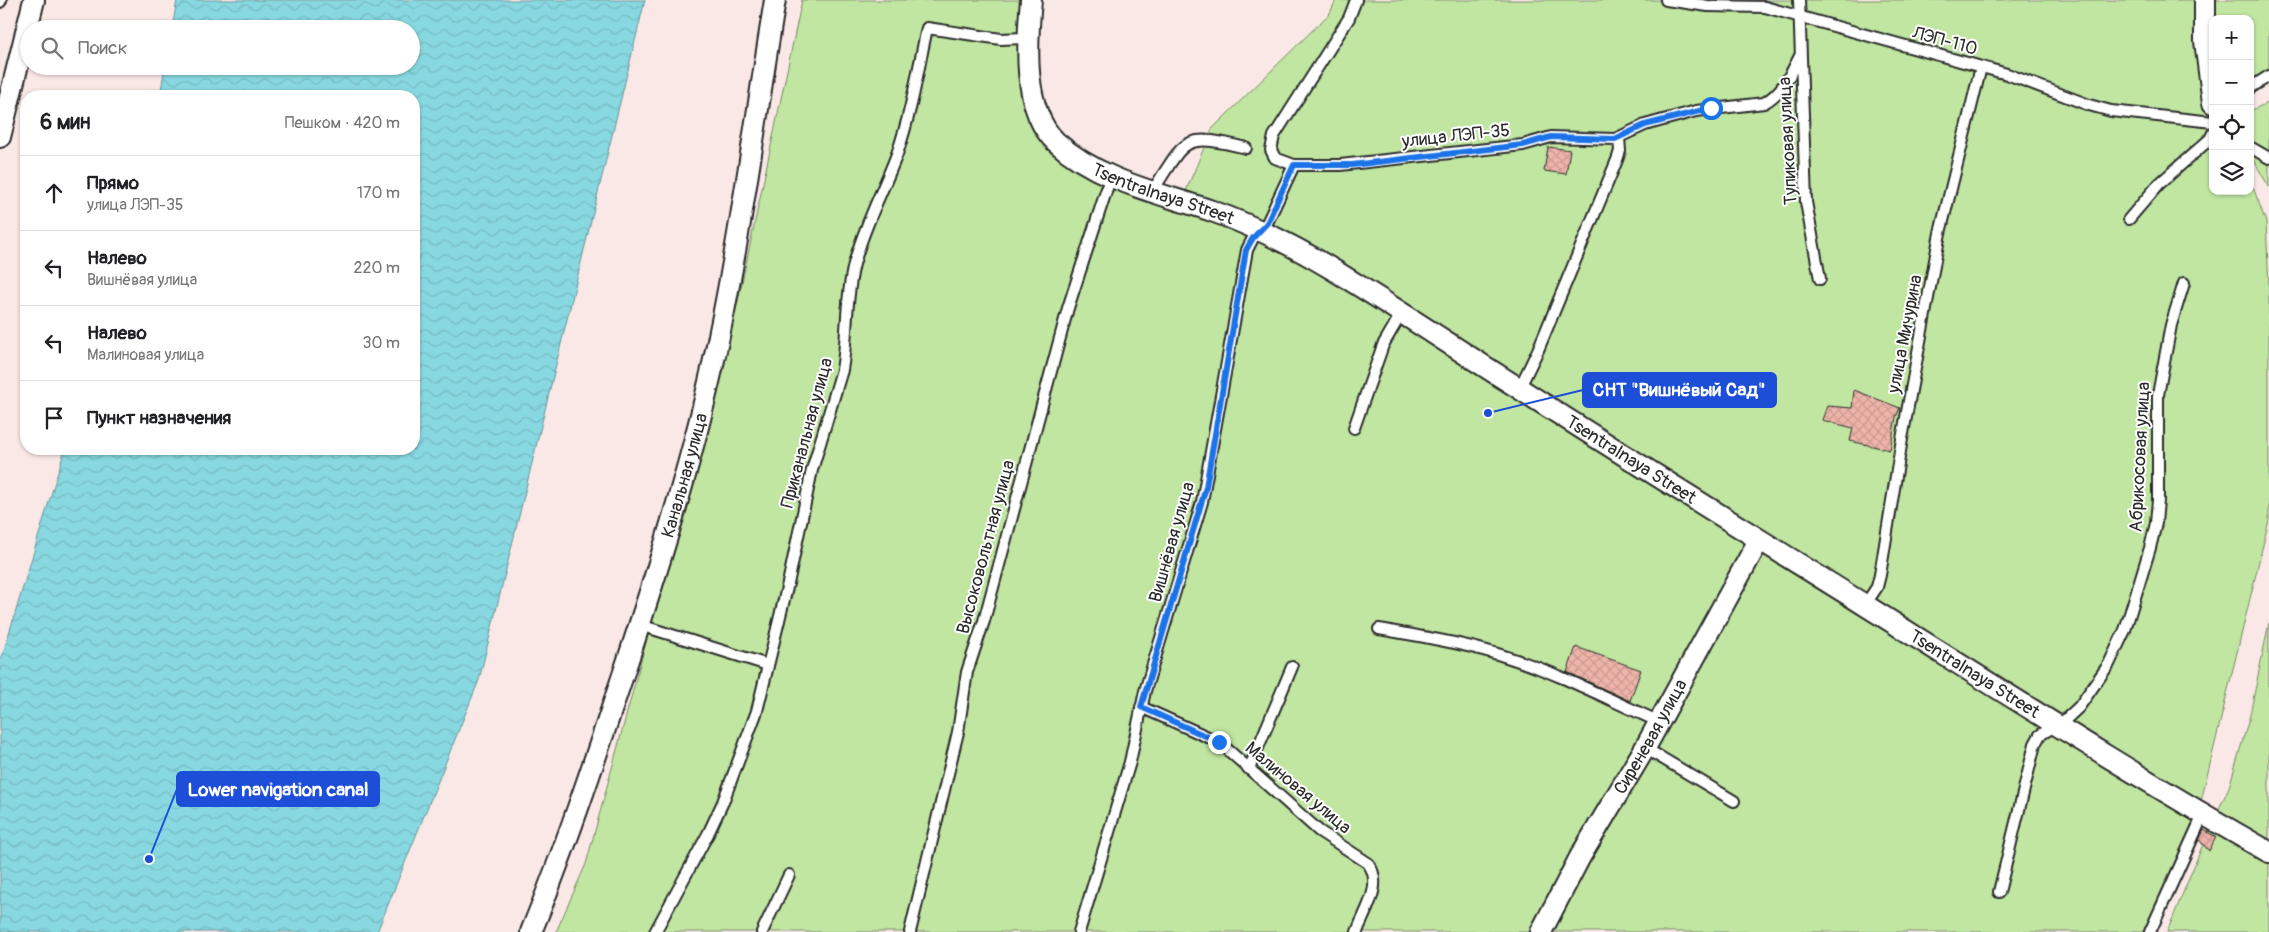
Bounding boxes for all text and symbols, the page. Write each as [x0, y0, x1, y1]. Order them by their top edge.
map controls [2209, 15, 2254, 195]
button: + [2209, 15, 2254, 60]
search box [20, 20, 420, 75]
street label: ЛЭП-110 [1909, 21, 1980, 61]
icon: search [38, 34, 66, 62]
text: Поиск [78, 36, 128, 60]
button: − [2209, 60, 2254, 105]
street label: Тупиковая улица [1773, 76, 1803, 206]
route start [1700, 97, 1723, 120]
button: locate [2209, 105, 2254, 150]
text: 6 мин [40, 109, 90, 136]
text: Пешком · 420 m [285, 113, 400, 133]
street label: улица ЛЭП-35 [1400, 119, 1511, 153]
button: layers [2209, 150, 2254, 195]
street label: Tsentralnaya Street [1088, 158, 1238, 230]
text: Прямо [87, 171, 139, 195]
icon: ahead [40, 179, 68, 207]
text: 170 m [357, 183, 400, 203]
text: улица ЛЭП-35 [87, 195, 184, 215]
text: Налево [87, 246, 147, 270]
icon: left [40, 254, 68, 282]
text: 220 m [354, 258, 400, 278]
text: Вишнёвая улица [87, 270, 197, 290]
street label: улица Мичурина [1882, 273, 1928, 396]
text: Налево [87, 321, 147, 345]
icon: left [40, 329, 68, 357]
text: 30 m [362, 333, 400, 353]
text: Малиновая улица [87, 345, 204, 365]
street label: Приканальная улица [776, 355, 838, 511]
callout: СНТ "Вишнёвый Сад" [1583, 373, 1776, 407]
text: СНТ "Вишнёвый Сад" [1592, 378, 1766, 402]
street label: Абрикосовая улица [2125, 381, 2155, 533]
icon: arrive [40, 404, 68, 432]
text: Пункт назначения [87, 406, 231, 430]
street label: Tsentralnaya Street [1562, 410, 1701, 509]
street label: Канальная улица [656, 411, 713, 540]
street label: Высоковольтная улица [952, 457, 1020, 637]
street label: Вишнёвая улица [1144, 479, 1200, 605]
street label: Tsentralnaya Street [1905, 625, 2045, 724]
street label: Сиреневая улица [1609, 675, 1692, 798]
route end [1208, 731, 1231, 754]
street label: Малиновая улица [1240, 737, 1356, 839]
callout: Lower navigation canal [177, 772, 379, 806]
text: Lower navigation canal [187, 778, 369, 802]

